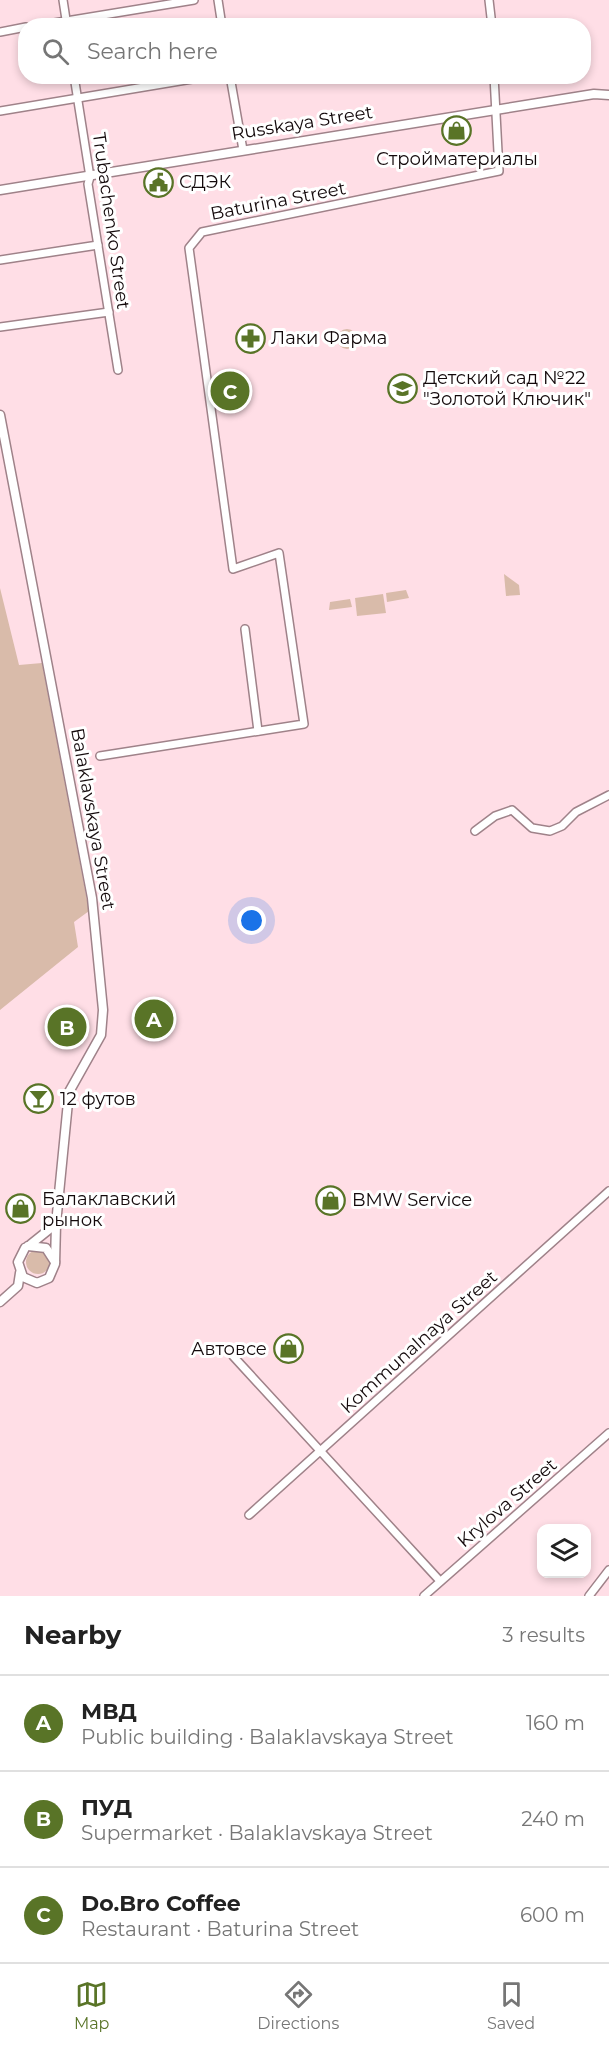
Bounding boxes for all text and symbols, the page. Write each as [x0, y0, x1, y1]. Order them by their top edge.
search box [18, 18, 591, 84]
icon: search [39, 35, 72, 68]
text: Search here [87, 38, 218, 65]
street label: Russkaya Street [230, 101, 374, 145]
shop icon: Стройматериалы [441, 114, 473, 146]
street label: Trubachenko Street [88, 131, 134, 311]
place label: Стройматериалы [376, 148, 538, 170]
public building icon: СДЭК [142, 166, 174, 198]
place label: СДЭК [179, 171, 232, 193]
street label: Baturina Street [208, 177, 348, 225]
pharmacy icon: Лаки Фарма [234, 322, 266, 354]
place label: Лаки Фарма [271, 327, 387, 349]
place label: Детский сад №22 "Золотой Ключик" [423, 367, 591, 410]
pin: C [210, 368, 250, 414]
school or university icon: Детский сад №22 "Золотой Ключик" [386, 372, 418, 404]
street label: Balaklavskaya Street [66, 726, 120, 912]
your location [237, 906, 266, 935]
pin: A [134, 996, 174, 1042]
pin: B [48, 1004, 86, 1050]
bar icon: 12 футов [23, 1083, 55, 1115]
place label: 12 футов [60, 1088, 136, 1110]
shop icon: BMW Service [315, 1184, 347, 1216]
place label: Балаклавский рынок [42, 1188, 176, 1231]
place label: BMW Service [352, 1189, 472, 1211]
shop icon: Балаклавский рынок [5, 1193, 37, 1225]
street label: Kommunalnaya Street [336, 1266, 502, 1418]
shop icon: Автовсе [272, 1333, 304, 1365]
place label: Автовсе [191, 1338, 267, 1360]
street label: Krylova Street [453, 1454, 561, 1552]
map controls [537, 1524, 591, 1578]
button: layers [537, 1524, 591, 1578]
text: Nearby [24, 1619, 121, 1651]
text: 3 results [502, 1623, 585, 1647]
text: МВД [81, 1698, 137, 1725]
text: A [36, 1711, 51, 1735]
text: 160 m [526, 1711, 585, 1735]
text: Public building · Balaklavskaya Street [81, 1725, 454, 1749]
text: ПУД [81, 1794, 132, 1821]
text: B [36, 1807, 51, 1831]
text: 240 m [521, 1807, 585, 1831]
text: Supermarket · Balaklavskaya Street [81, 1821, 433, 1845]
text: Do.Bro Coffee [81, 1890, 241, 1917]
text: C [36, 1903, 51, 1927]
text: 600 m [520, 1903, 585, 1927]
text: Restaurant · Baturina Street [81, 1917, 359, 1941]
tab: Map [74, 1978, 109, 2033]
tab: Directions [257, 1978, 339, 2033]
tab: Saved [487, 1978, 535, 2033]

